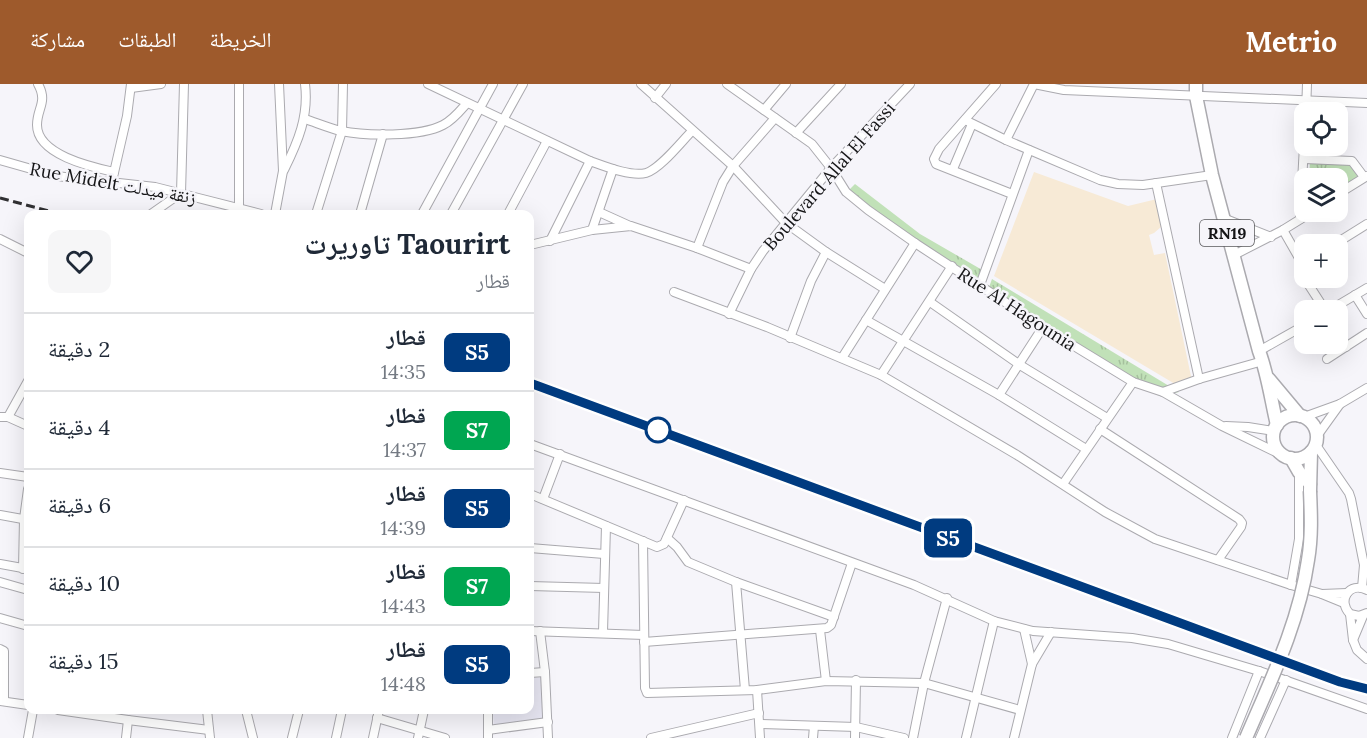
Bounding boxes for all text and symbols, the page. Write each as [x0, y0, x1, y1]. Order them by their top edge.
text: Metrio [1245, 24, 1337, 60]
text: مشاركة [30, 26, 85, 53]
text: الطبقات [118, 26, 177, 53]
text: الخريطة [210, 26, 271, 53]
street label: Boulevard Allal El Fassi [758, 97, 900, 255]
map controls [1294, 102, 1348, 354]
button: locate [1294, 102, 1348, 156]
street label: Rue Midelt زنقة ميدلت [28, 157, 198, 209]
button: layers [1294, 168, 1348, 222]
road number: RN19 [1200, 220, 1254, 246]
text: Taourirt تاوريرت [305, 226, 510, 262]
button: heart [48, 230, 111, 293]
button: + [1294, 234, 1348, 288]
street label: Rue Al Hagounia [953, 262, 1081, 356]
text: قطار [476, 268, 510, 293]
button: − [1294, 300, 1348, 354]
text: قطار [386, 323, 426, 351]
text: 2 دقيقة [48, 335, 110, 363]
text: S5 [465, 339, 489, 366]
text: 14:35 [381, 359, 426, 384]
text: قطار [386, 401, 426, 429]
text: 4 دقيقة [48, 413, 110, 441]
text: S7 [466, 417, 488, 444]
unlabelled marker [645, 417, 671, 443]
text: 14:37 [383, 437, 426, 462]
text: قطار [386, 479, 426, 507]
text: 6 دقيقة [48, 491, 111, 519]
text: S5 [465, 495, 489, 522]
text: 14:39 [380, 515, 426, 540]
line badge: S5 [921, 518, 975, 558]
text: S5 [936, 525, 960, 552]
text: قطار [386, 557, 426, 585]
text: 10 دقيقة [48, 569, 120, 597]
text: S7 [466, 573, 488, 600]
text: 14:43 [381, 593, 426, 618]
text: قطار [386, 635, 426, 663]
text: 15 دقيقة [48, 647, 119, 675]
text: S5 [465, 651, 489, 678]
text: 14:48 [381, 671, 426, 696]

